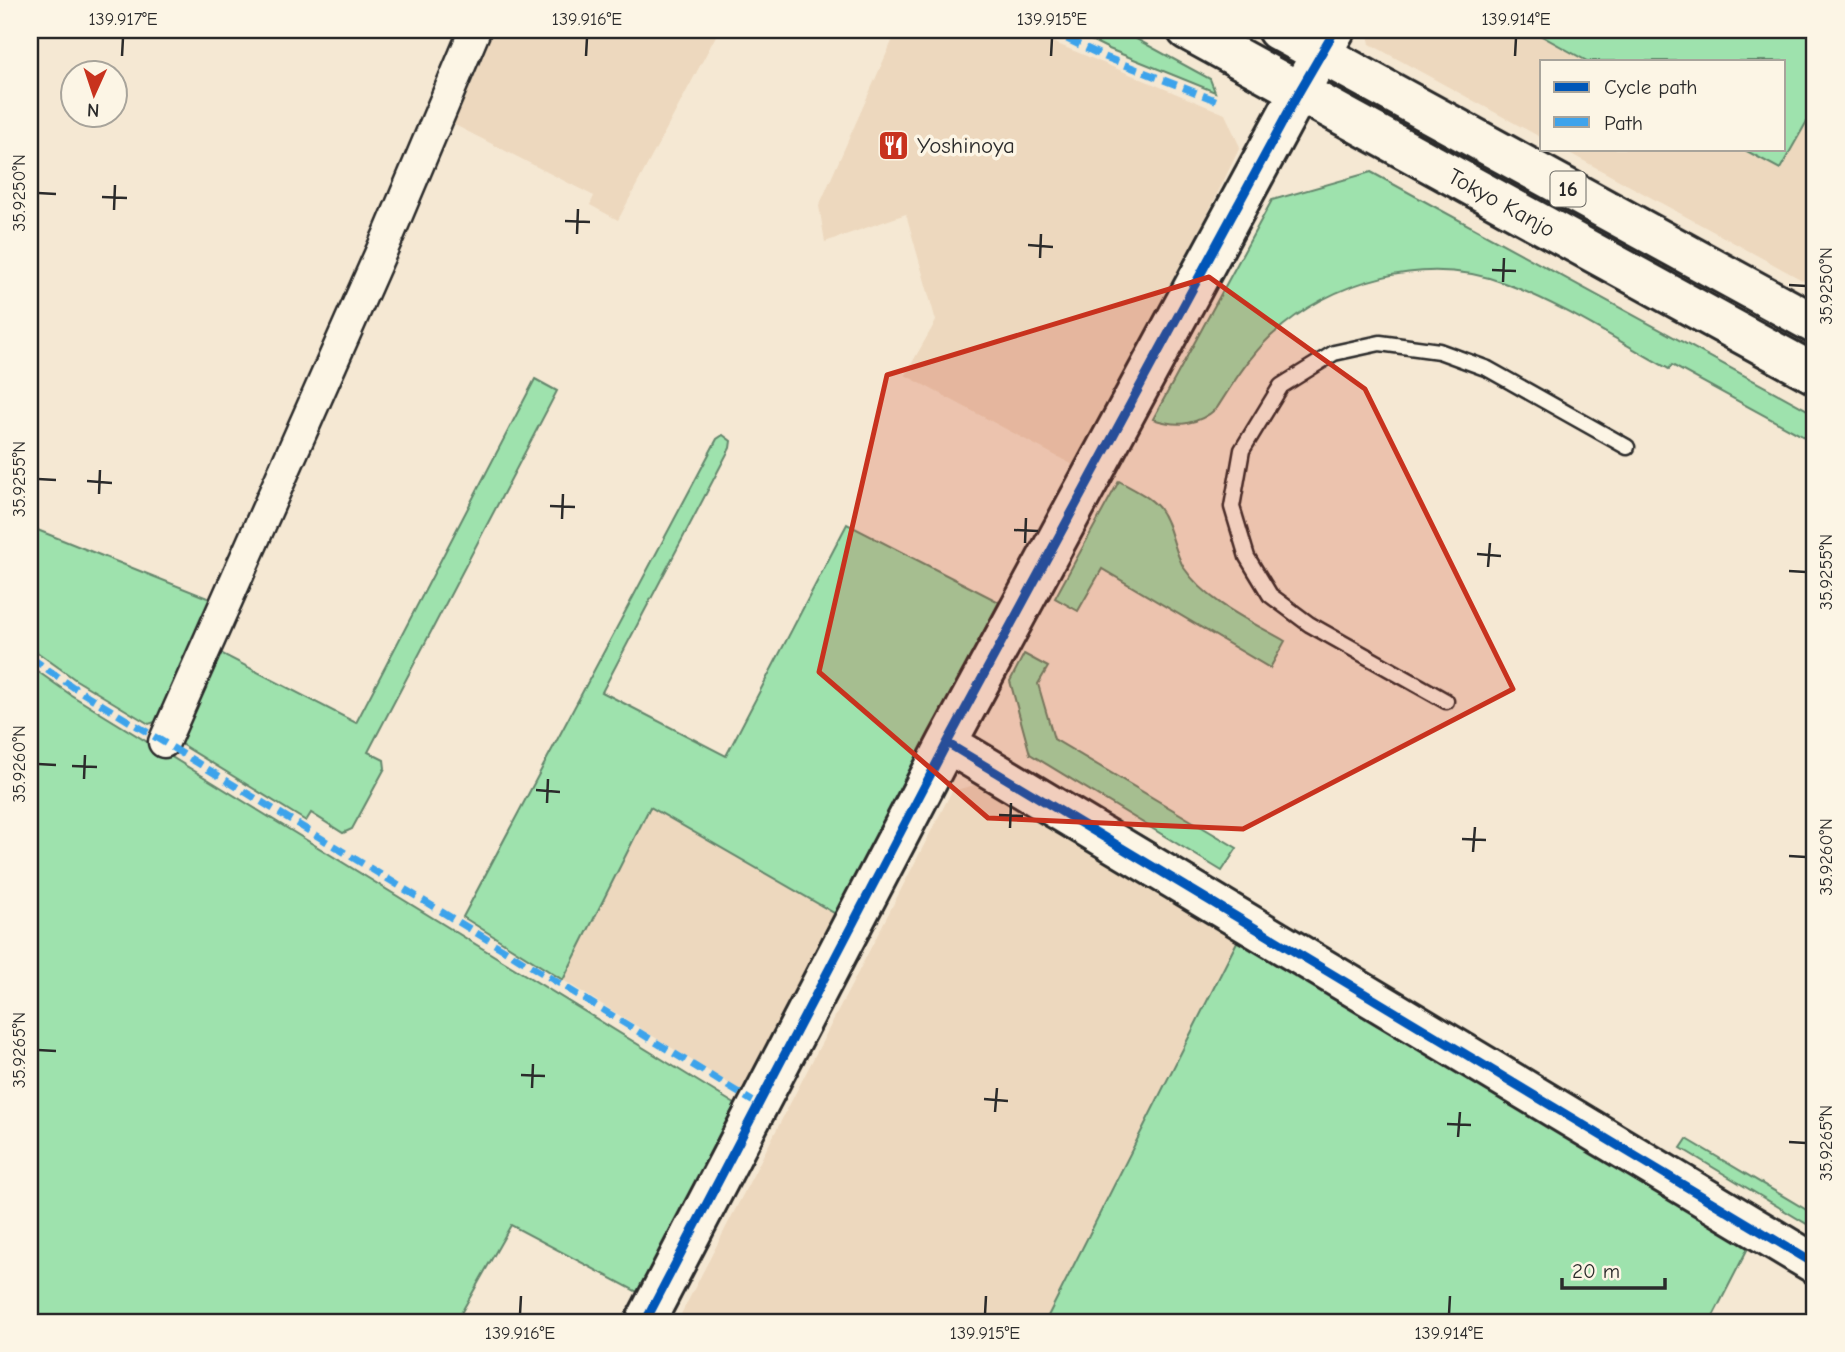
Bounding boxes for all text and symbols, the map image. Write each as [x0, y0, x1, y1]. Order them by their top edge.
text: 139.917°E [88, 9, 158, 30]
text: 139.916°E [552, 9, 622, 30]
text: 139.915°E [1017, 9, 1087, 30]
text: 139.914°E [1481, 9, 1551, 30]
north arrow [60, 60, 130, 130]
legend [1540, 60, 1786, 150]
text: Cycle path [1604, 75, 1697, 99]
text: N [86, 99, 100, 121]
text: Path [1604, 111, 1643, 135]
restaurant icon: Yoshinoya [877, 128, 911, 162]
place label: Yoshinoya [917, 132, 1015, 159]
text: 35.9250°N [9, 154, 30, 232]
street label: Tokyo Kanjo [1443, 163, 1560, 243]
road number: 16 [1550, 172, 1586, 206]
text: 35.9250°N [1816, 247, 1837, 325]
text: 35.9255°N [9, 441, 30, 517]
text: 35.9255°N [1816, 534, 1837, 610]
text: 35.9260°N [9, 725, 30, 803]
text: 35.9260°N [1816, 818, 1837, 896]
text: 35.9265°N [9, 1012, 30, 1088]
text: 35.9265°N [1816, 1105, 1837, 1181]
scale bar [1562, 1247, 1665, 1291]
text: 20 m [1572, 1259, 1620, 1283]
text: 139.916°E [485, 1323, 555, 1344]
text: 139.915°E [950, 1323, 1020, 1344]
text: 139.914°E [1414, 1323, 1484, 1344]

